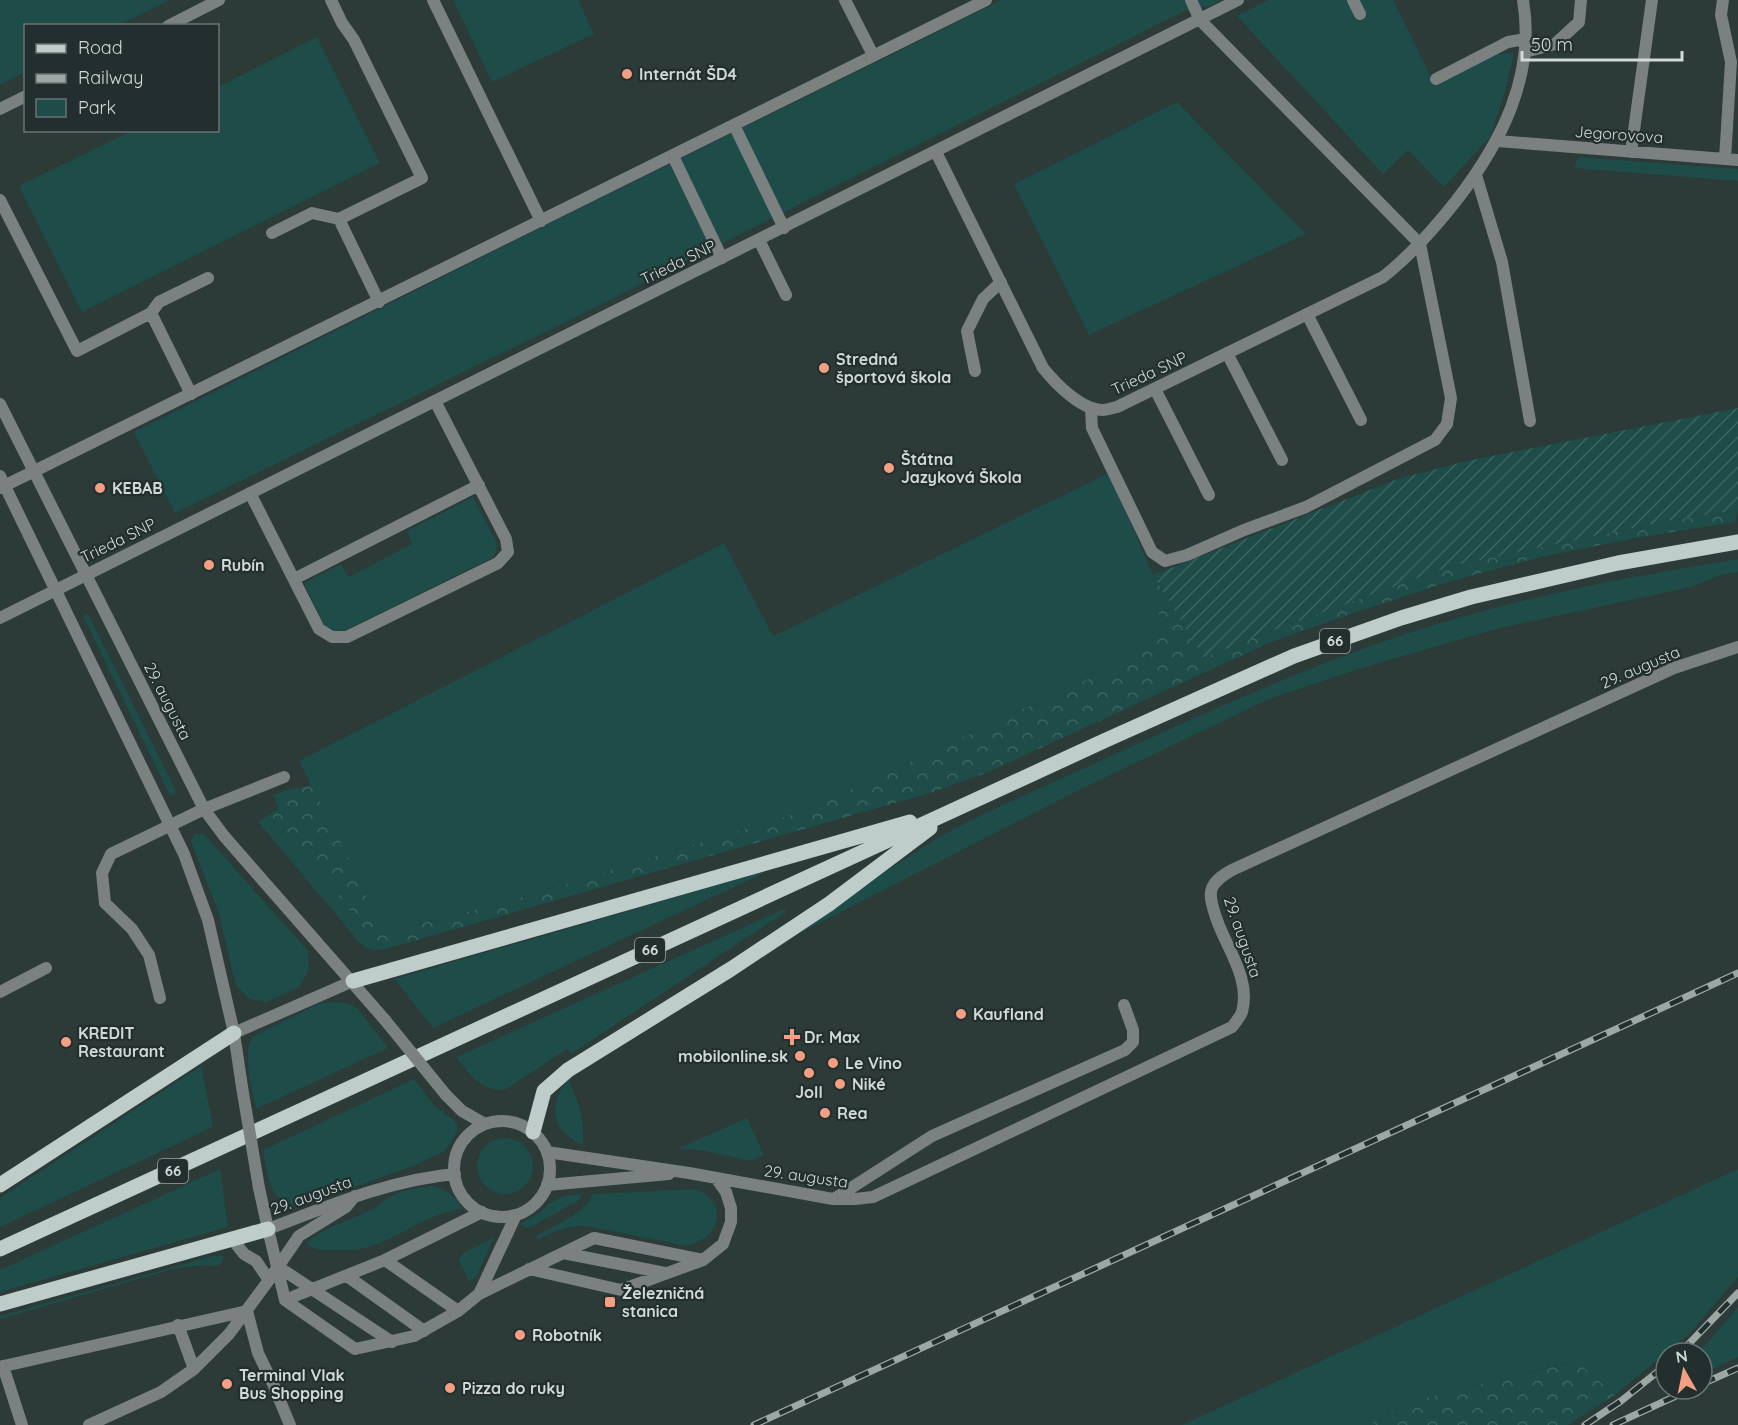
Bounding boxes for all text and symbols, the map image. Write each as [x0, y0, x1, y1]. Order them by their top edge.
legend [24, 24, 219, 132]
scale bar [1522, 24, 1682, 62]
text: 50 m [1531, 33, 1573, 56]
text: Road [78, 36, 123, 59]
place label: Internát ŠD4 [639, 64, 737, 84]
text: Railway [78, 66, 144, 89]
marker: Internát ŠD4 [620, 67, 634, 81]
text: Park [78, 96, 116, 119]
street label: Jegorovova [1574, 121, 1664, 147]
street label: Trieda SNP [637, 235, 719, 289]
street label: Trieda SNP [1108, 347, 1190, 399]
place label: Stredná športová škola [836, 349, 951, 387]
marker: Stredná športová škola [817, 361, 831, 375]
place label: Štátna Jazyková Škola [901, 449, 1022, 487]
marker: Štátna Jazyková Škola [882, 461, 896, 475]
place label: KEBAB [112, 478, 163, 498]
marker: KEBAB [93, 481, 107, 495]
street label: Trieda SNP [77, 513, 159, 567]
place label: Rubín [221, 555, 265, 575]
marker: Rubín [202, 558, 216, 572]
road number: 66 [1320, 629, 1350, 653]
street label: 29. augusta [1597, 641, 1683, 693]
street label: 29. augusta [140, 659, 196, 743]
street label: 29. augusta [1220, 894, 1266, 980]
road number: 66 [635, 938, 665, 962]
place label: Kaufland [973, 1004, 1044, 1024]
marker: Kaufland [954, 1007, 968, 1021]
place label: KREDIT Restaurant [78, 1023, 165, 1061]
place label: Dr. Max [804, 1027, 860, 1047]
marker: Dr. Max [785, 1030, 799, 1044]
marker: KREDIT Restaurant [59, 1035, 73, 1049]
place label: mobilonline.sk [678, 1046, 788, 1066]
marker: mobilonline.sk [793, 1049, 807, 1063]
place label: Le Vino [845, 1053, 902, 1073]
marker: Le Vino [826, 1056, 840, 1070]
marker: Joll [802, 1066, 816, 1080]
place label: Niké [852, 1074, 886, 1094]
marker: Niké [833, 1077, 847, 1091]
place label: Joll [795, 1082, 823, 1102]
place label: Rea [837, 1103, 867, 1123]
marker: Rea [818, 1106, 832, 1120]
road number: 66 [158, 1159, 188, 1183]
street label: 29. augusta [763, 1160, 849, 1192]
street label: 29. augusta [268, 1171, 354, 1219]
place label: Železničná stanica [622, 1283, 704, 1321]
marker: Železničná stanica [603, 1295, 617, 1309]
place label: Robotník [532, 1325, 602, 1345]
marker: Robotník [513, 1328, 527, 1342]
north arrow [1654, 1341, 1714, 1401]
text: N [1674, 1345, 1689, 1367]
place label: Terminal Vlak Bus Shopping [239, 1365, 345, 1403]
marker: Terminal Vlak Bus Shopping [220, 1377, 234, 1391]
place label: Pizza do ruky [462, 1378, 565, 1398]
marker: Pizza do ruky [443, 1381, 457, 1395]

